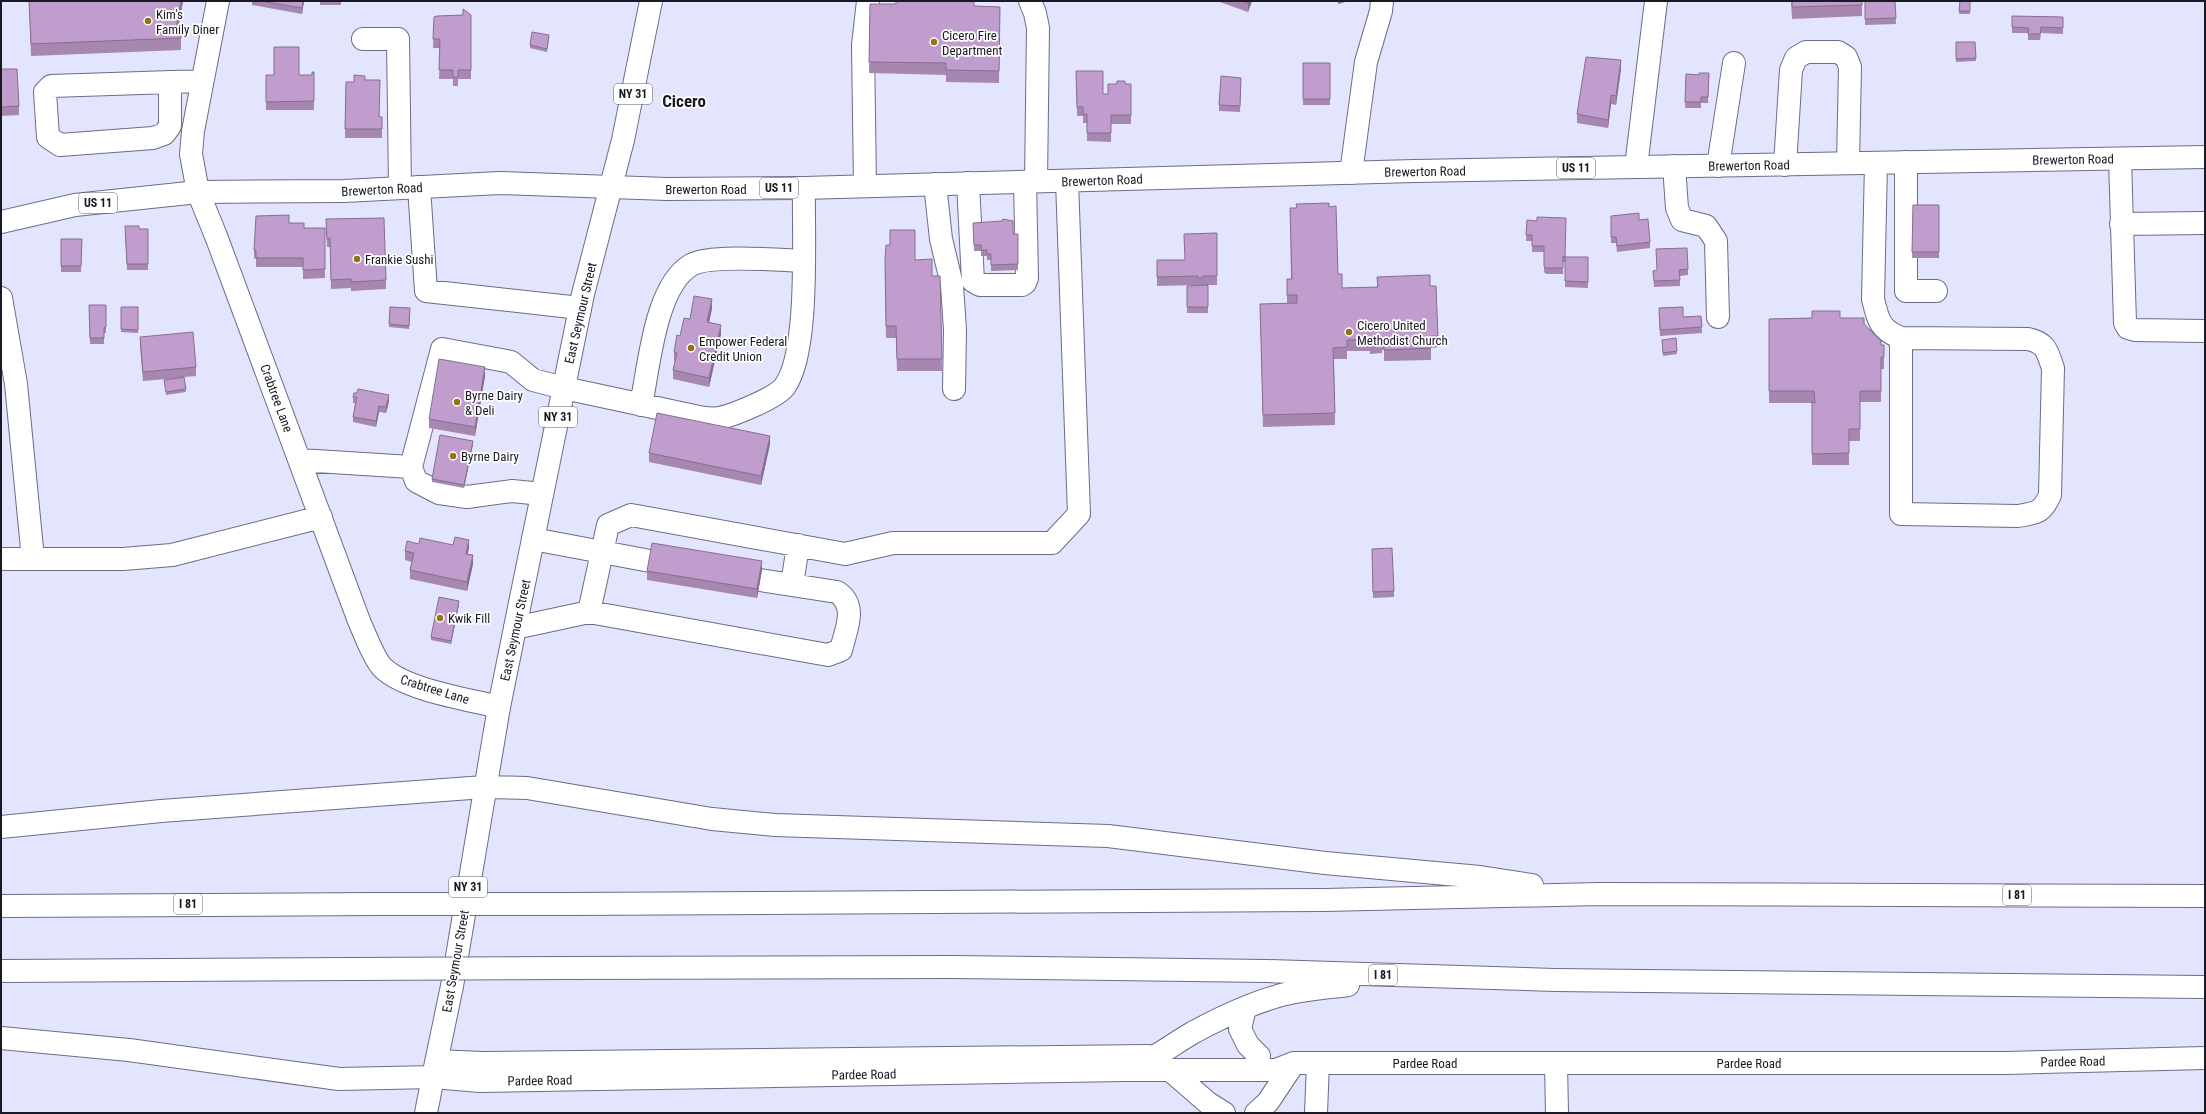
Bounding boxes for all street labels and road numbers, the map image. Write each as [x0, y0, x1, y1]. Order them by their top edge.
road number: NY 31 [614, 84, 652, 104]
street label: Brewerton Road [2032, 151, 2114, 168]
street label: Brewerton Road [1708, 157, 1790, 174]
road number: US 11 [1557, 158, 1595, 178]
street label: Brewerton Road [1384, 163, 1466, 180]
street label: Brewerton Road [1061, 172, 1143, 189]
road number: US 11 [760, 178, 798, 198]
street label: Brewerton Road [341, 180, 423, 199]
street label: Brewerton Road [665, 182, 747, 197]
road number: US 11 [79, 193, 117, 213]
street label: East Seymour Street [562, 261, 599, 365]
street label: Crabtree Lane [257, 362, 296, 434]
road number: NY 31 [539, 407, 577, 427]
street label: East Seymour Street [497, 578, 534, 682]
street label: Crabtree Lane [399, 672, 471, 707]
road number: NY 31 [449, 877, 487, 897]
road number: I 81 [2003, 885, 2031, 905]
road number: I 81 [174, 894, 202, 914]
street label: East Seymour Street [439, 909, 472, 1013]
road number: I 81 [1369, 965, 1397, 985]
street label: Pardee Road [2040, 1053, 2106, 1070]
street label: Pardee Road [1393, 1056, 1457, 1071]
street label: Pardee Road [1717, 1056, 1781, 1071]
street label: Pardee Road [831, 1066, 897, 1083]
street label: Pardee Road [507, 1072, 573, 1089]

